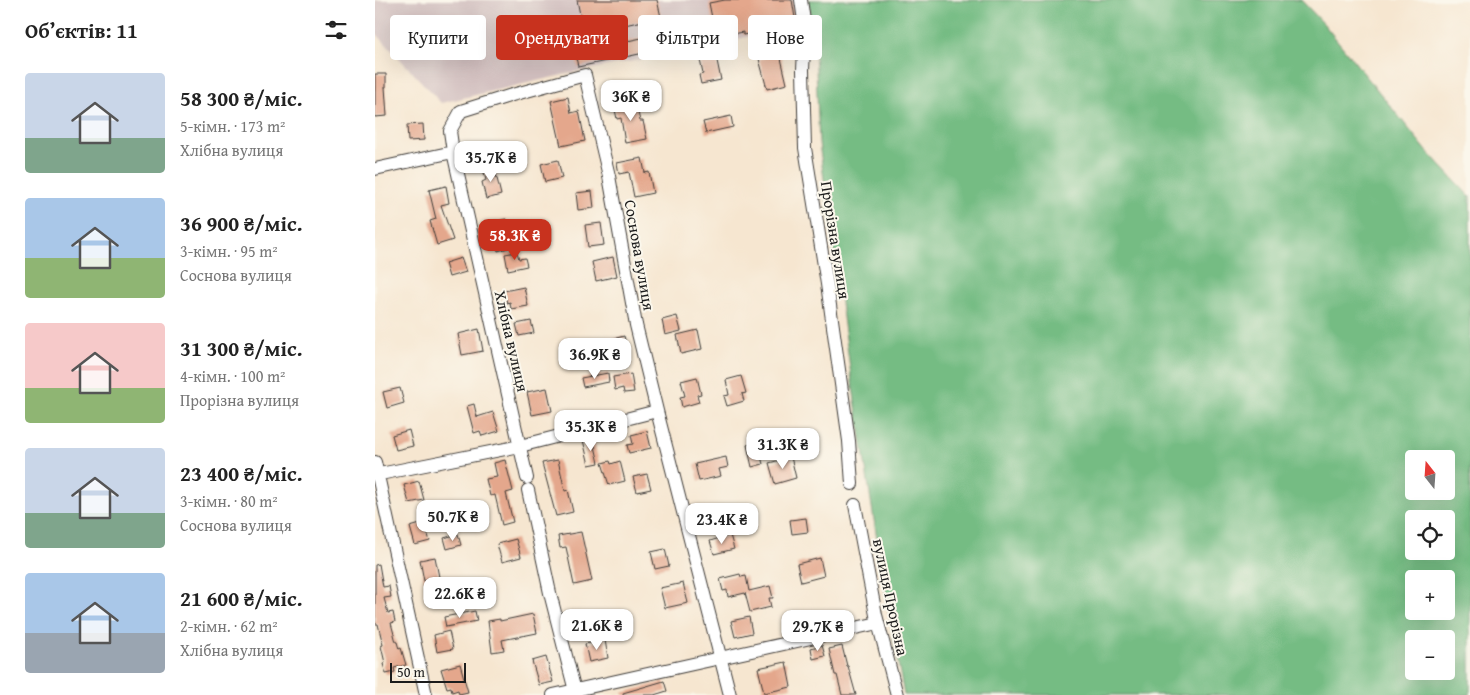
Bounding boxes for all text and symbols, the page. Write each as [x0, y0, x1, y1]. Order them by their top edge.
text: Об’єктів: 11 [25, 15, 138, 46]
chip: Купити [390, 15, 486, 60]
chip: Орендувати [496, 15, 628, 60]
chip: Фільтри [638, 15, 738, 60]
chip: Нове [748, 15, 822, 60]
icon: filters [322, 16, 350, 44]
pin: 36K ₴ [596, 80, 666, 122]
text: 58 300 ₴/міс. [180, 83, 303, 114]
text: 36K ₴ [612, 84, 650, 108]
icon: home [65, 93, 125, 153]
text: 5-кімн. · 173 m² [180, 114, 285, 138]
text: Хлібна вулиця [180, 138, 283, 162]
pin: 35.7K ₴ [445, 140, 537, 183]
text: 35.7K ₴ [465, 145, 517, 169]
street label: Прорізна вулиця [815, 179, 857, 301]
street label: Соснова вулиця [618, 198, 662, 312]
text: 36 900 ₴/міс. [180, 208, 303, 239]
icon: home [65, 218, 125, 278]
pin: 58.3K ₴ [469, 218, 561, 261]
text: 58.3K ₴ [489, 223, 541, 247]
text: 3-кімн. · 95 m² [180, 239, 278, 263]
text: Соснова вулиця [180, 263, 292, 287]
street label: Хлібна вулиця [489, 288, 535, 394]
text: 31 300 ₴/міс. [180, 333, 303, 364]
pin: 36.9K ₴ [549, 338, 641, 380]
text: 36.9K ₴ [569, 342, 621, 366]
icon: home [65, 343, 125, 403]
text: 4-кімн. · 100 m² [180, 364, 285, 388]
text: Прорізна вулиця [180, 388, 299, 412]
pin: 35.3K ₴ [545, 410, 637, 452]
text: 35.3K ₴ [565, 414, 617, 438]
pin: 31.3K ₴ [737, 428, 829, 470]
text: 31.3K ₴ [757, 432, 809, 456]
north arrow [1405, 450, 1455, 500]
map controls [1405, 450, 1455, 680]
text: 23 400 ₴/міс. [180, 458, 303, 489]
icon: home [65, 468, 125, 528]
text: 3-кімн. · 80 m² [180, 489, 278, 513]
pin: 50.7K ₴ [407, 500, 499, 542]
pin: 23.4K ₴ [676, 502, 768, 545]
text: 50.7K ₴ [427, 504, 479, 528]
text: 23.4K ₴ [696, 507, 748, 531]
button: locate [1405, 510, 1455, 560]
text: Соснова вулиця [180, 513, 292, 537]
street label: вулиця Прорізна [867, 536, 915, 658]
button: + [1405, 570, 1455, 620]
pin: 22.6K ₴ [414, 576, 506, 619]
text: 22.6K ₴ [434, 581, 486, 605]
text: 21 600 ₴/міс. [180, 583, 303, 614]
icon: home [65, 593, 125, 653]
pin: 21.6K ₴ [551, 608, 643, 651]
pin: 29.7K ₴ [772, 610, 864, 652]
text: 21.6K ₴ [571, 613, 623, 637]
text: 2-кімн. · 62 m² [180, 614, 278, 638]
text: 29.7K ₴ [792, 614, 844, 638]
button: − [1405, 630, 1455, 680]
text: Хлібна вулиця [180, 638, 283, 662]
scale bar [390, 660, 466, 683]
text: 50 m [397, 662, 425, 682]

